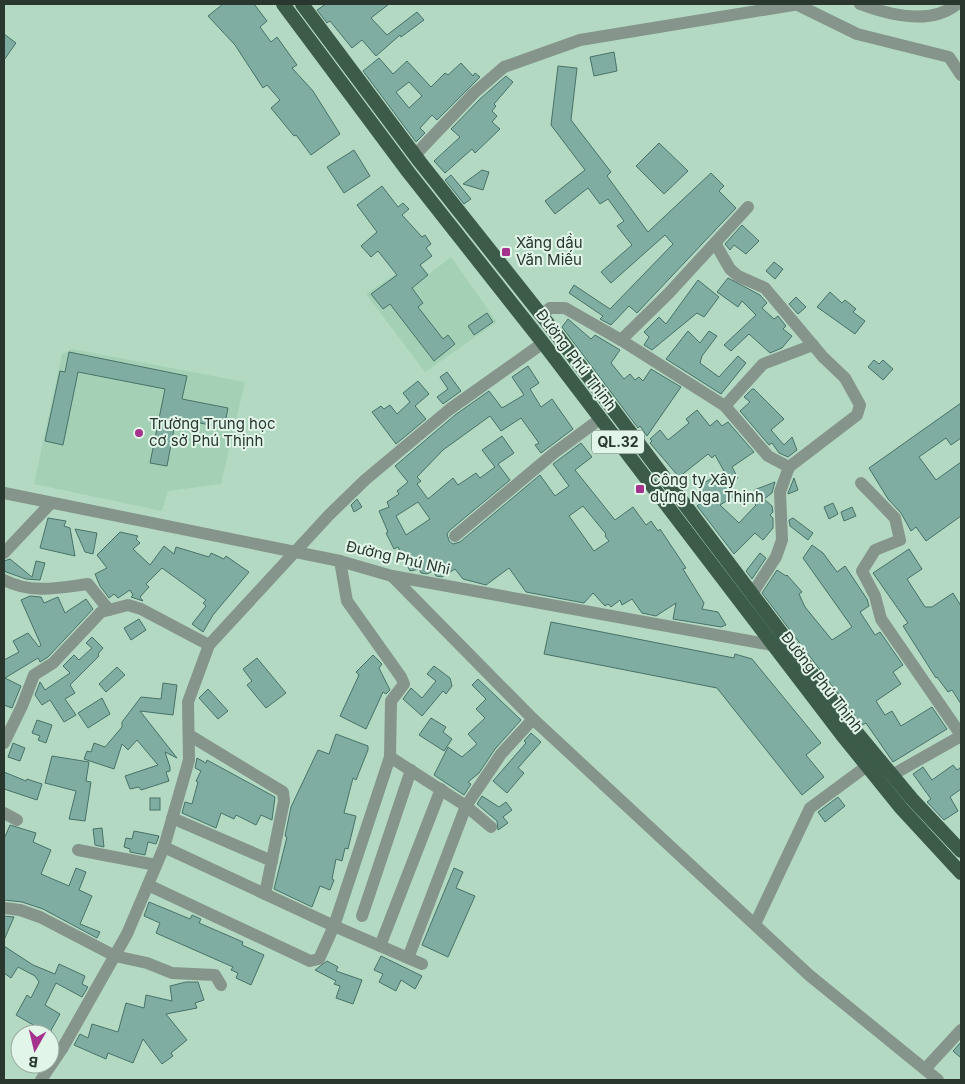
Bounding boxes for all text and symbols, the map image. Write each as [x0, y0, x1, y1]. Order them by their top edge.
place label: Xăng dầu Văn Miếu [516, 233, 583, 269]
marker: Xăng dầu Văn Miếu [500, 246, 512, 258]
street label: Đường Phú Thịnh [532, 305, 621, 414]
place label: Trường Trung học cơ sở Phú Thịnh [149, 414, 276, 450]
marker: Trường Trung học cơ sở Phú Thịnh [133, 427, 145, 439]
road number: QL.32 [592, 431, 644, 454]
place label: Công ty Xây dựng Nga Thịnh [650, 470, 764, 506]
marker: Công ty Xây dựng Nga Thịnh [634, 483, 646, 495]
street label: Đường Phú Nhi [344, 536, 452, 579]
street label: Đường Phú Thịnh [777, 628, 868, 736]
north arrow [10, 1024, 60, 1074]
text: B [27, 1053, 39, 1071]

